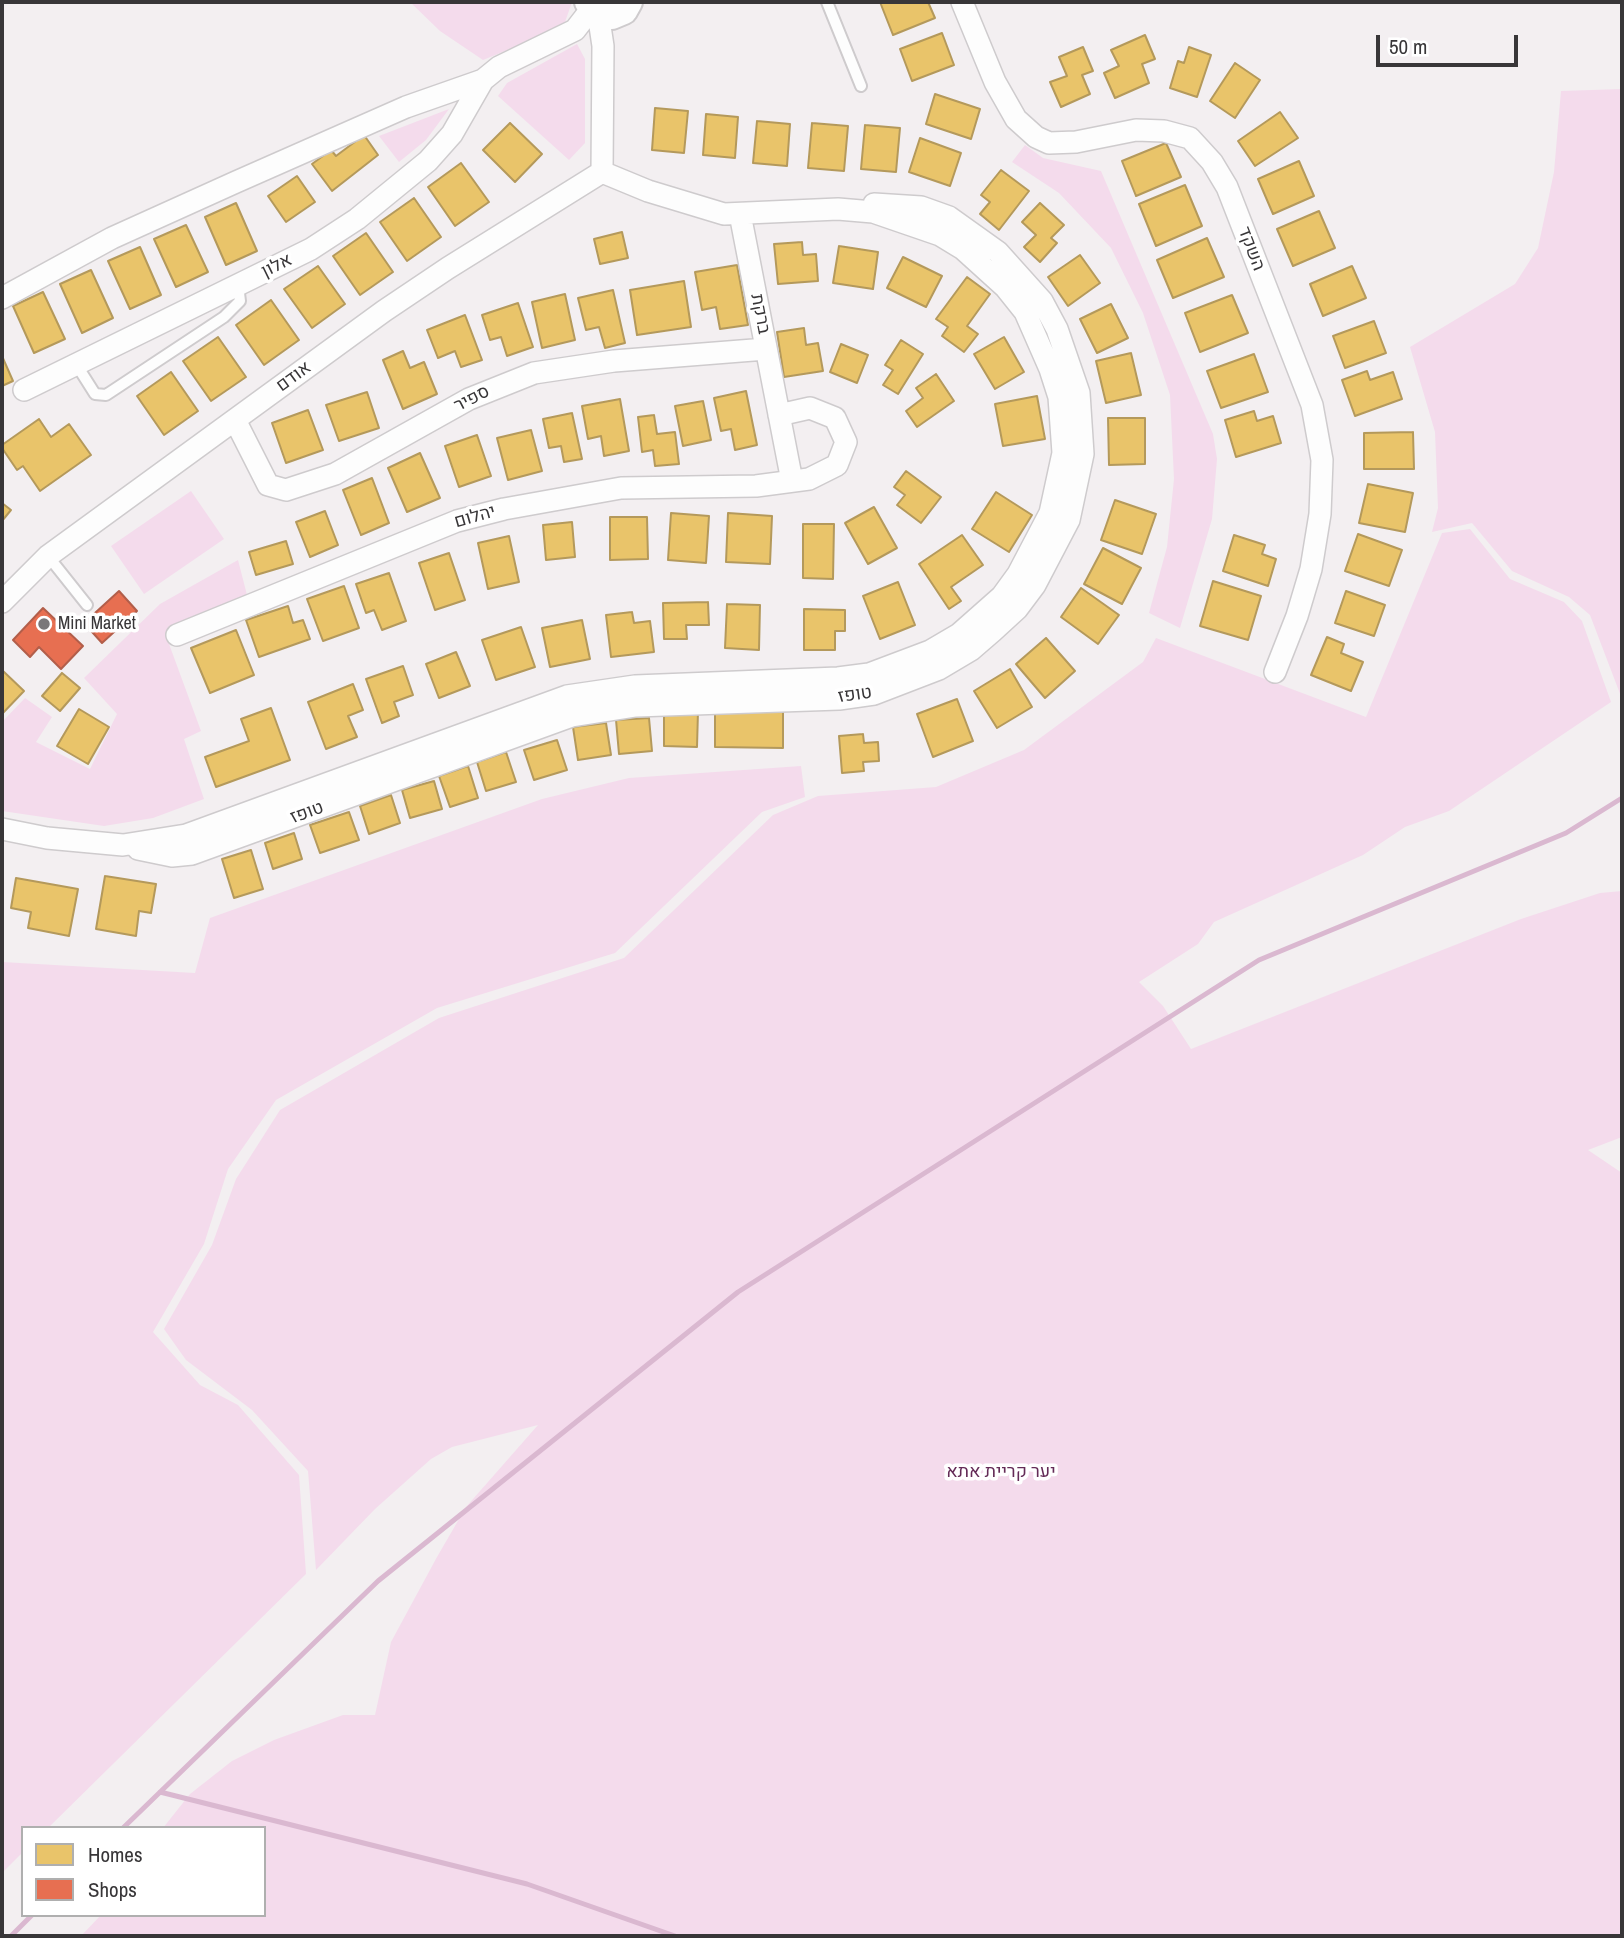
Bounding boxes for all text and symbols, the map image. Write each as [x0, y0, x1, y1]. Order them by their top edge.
scale bar [1379, 21, 1521, 65]
text: 50 m [1389, 32, 1427, 61]
street label: השקד [1233, 224, 1269, 274]
street label: אלון [258, 249, 296, 283]
street label: ברקת [746, 292, 774, 336]
street label: אודם [272, 357, 316, 397]
street label: ספיר [451, 381, 493, 417]
street label: יהלום [452, 501, 498, 533]
place label: Mini Market [58, 613, 136, 635]
marker: Mini Market [36, 616, 52, 632]
street label: טופז [837, 682, 873, 708]
street label: טופז [287, 797, 327, 829]
park label: יער קריית אתא [946, 1461, 1056, 1483]
legend [21, 1826, 266, 1917]
text: Homes [88, 1840, 143, 1869]
text: Shops [88, 1875, 137, 1904]

